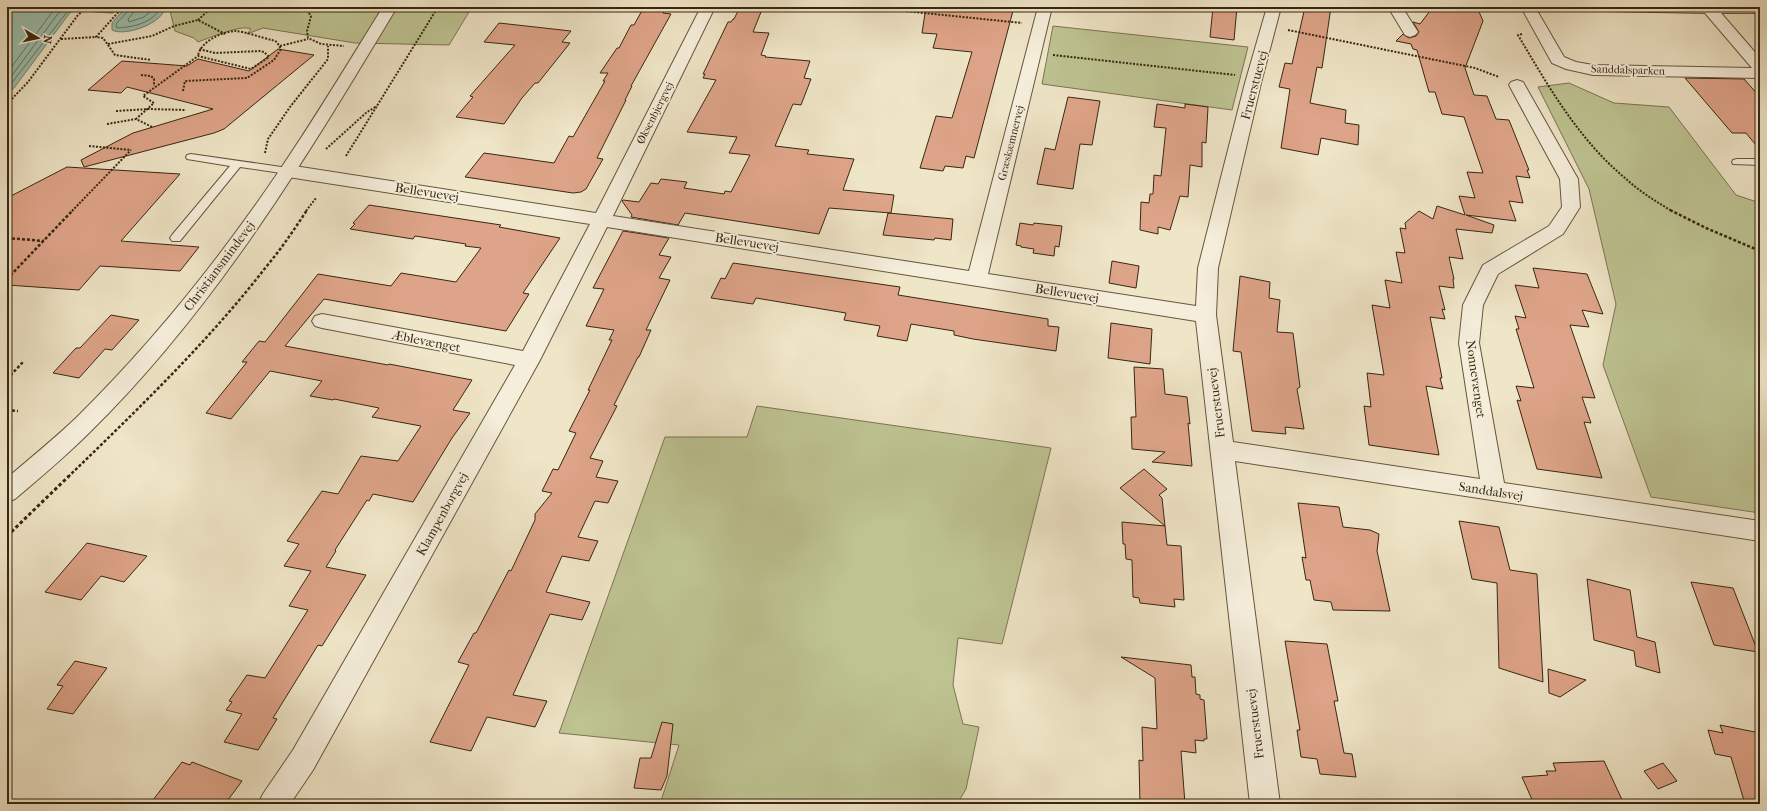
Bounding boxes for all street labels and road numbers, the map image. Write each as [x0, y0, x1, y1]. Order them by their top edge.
street label: Fruerstuevej [1238, 49, 1270, 121]
street label: Sanddalsparken [1591, 62, 1666, 78]
street label: Øksenbjergvej [634, 79, 676, 146]
street label: Græskæmnervej [995, 104, 1027, 182]
street label: Bellevuevej [394, 180, 460, 204]
street label: Christiansmindevej [180, 218, 258, 314]
street label: Bellevuevej [714, 230, 780, 254]
street label: Bellevuevej [1034, 281, 1100, 305]
street label: Æblevænget [389, 327, 462, 355]
street label: Nonnevænget [1463, 339, 1489, 419]
street label: Fruerstuevej [1204, 367, 1228, 439]
street label: Klampenborgvej [413, 470, 471, 558]
street label: Sanddalsvej [1458, 479, 1524, 503]
street label: Fruerstuevej [1243, 688, 1267, 760]

